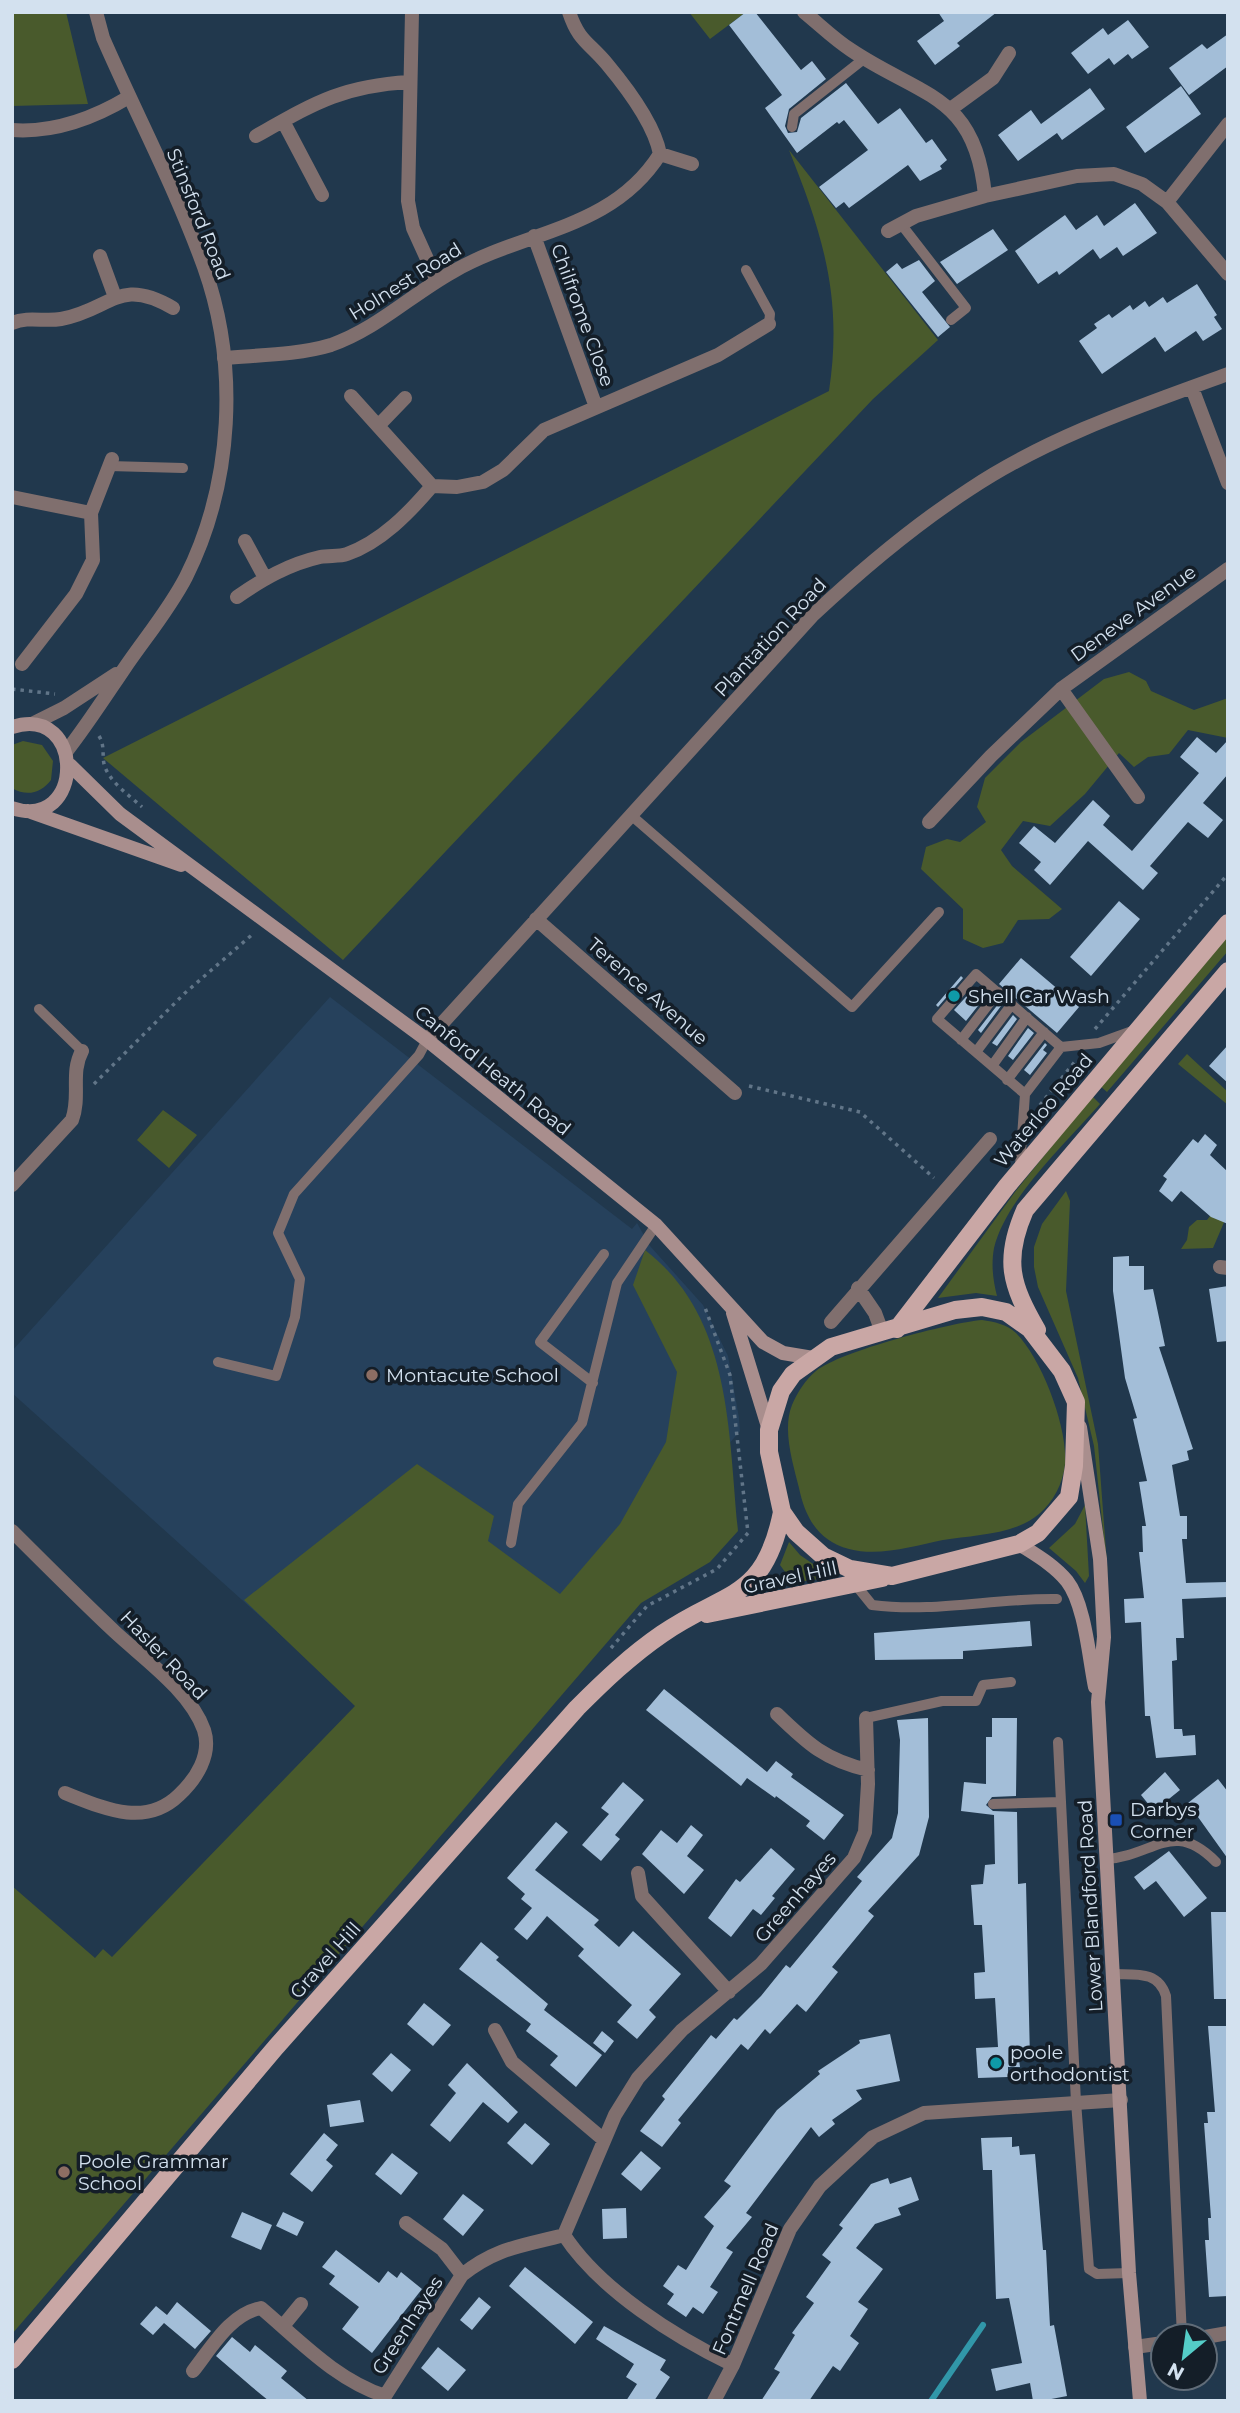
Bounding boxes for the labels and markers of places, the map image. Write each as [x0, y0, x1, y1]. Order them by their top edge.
place label: Shell Car Wash [968, 985, 1110, 1008]
marker: Shell Car Wash [946, 988, 962, 1004]
place label: Montacute School [386, 1364, 559, 1387]
marker: Montacute School [364, 1367, 380, 1383]
place label: Darbys Corner [1130, 1798, 1196, 1843]
marker: Darbys Corner [1108, 1812, 1124, 1828]
place label: poole orthodontist [1010, 2041, 1130, 2086]
marker: poole orthodontist [988, 2055, 1004, 2071]
place label: Poole Grammar School [78, 2150, 229, 2195]
marker: Poole Grammar School [56, 2164, 72, 2180]

